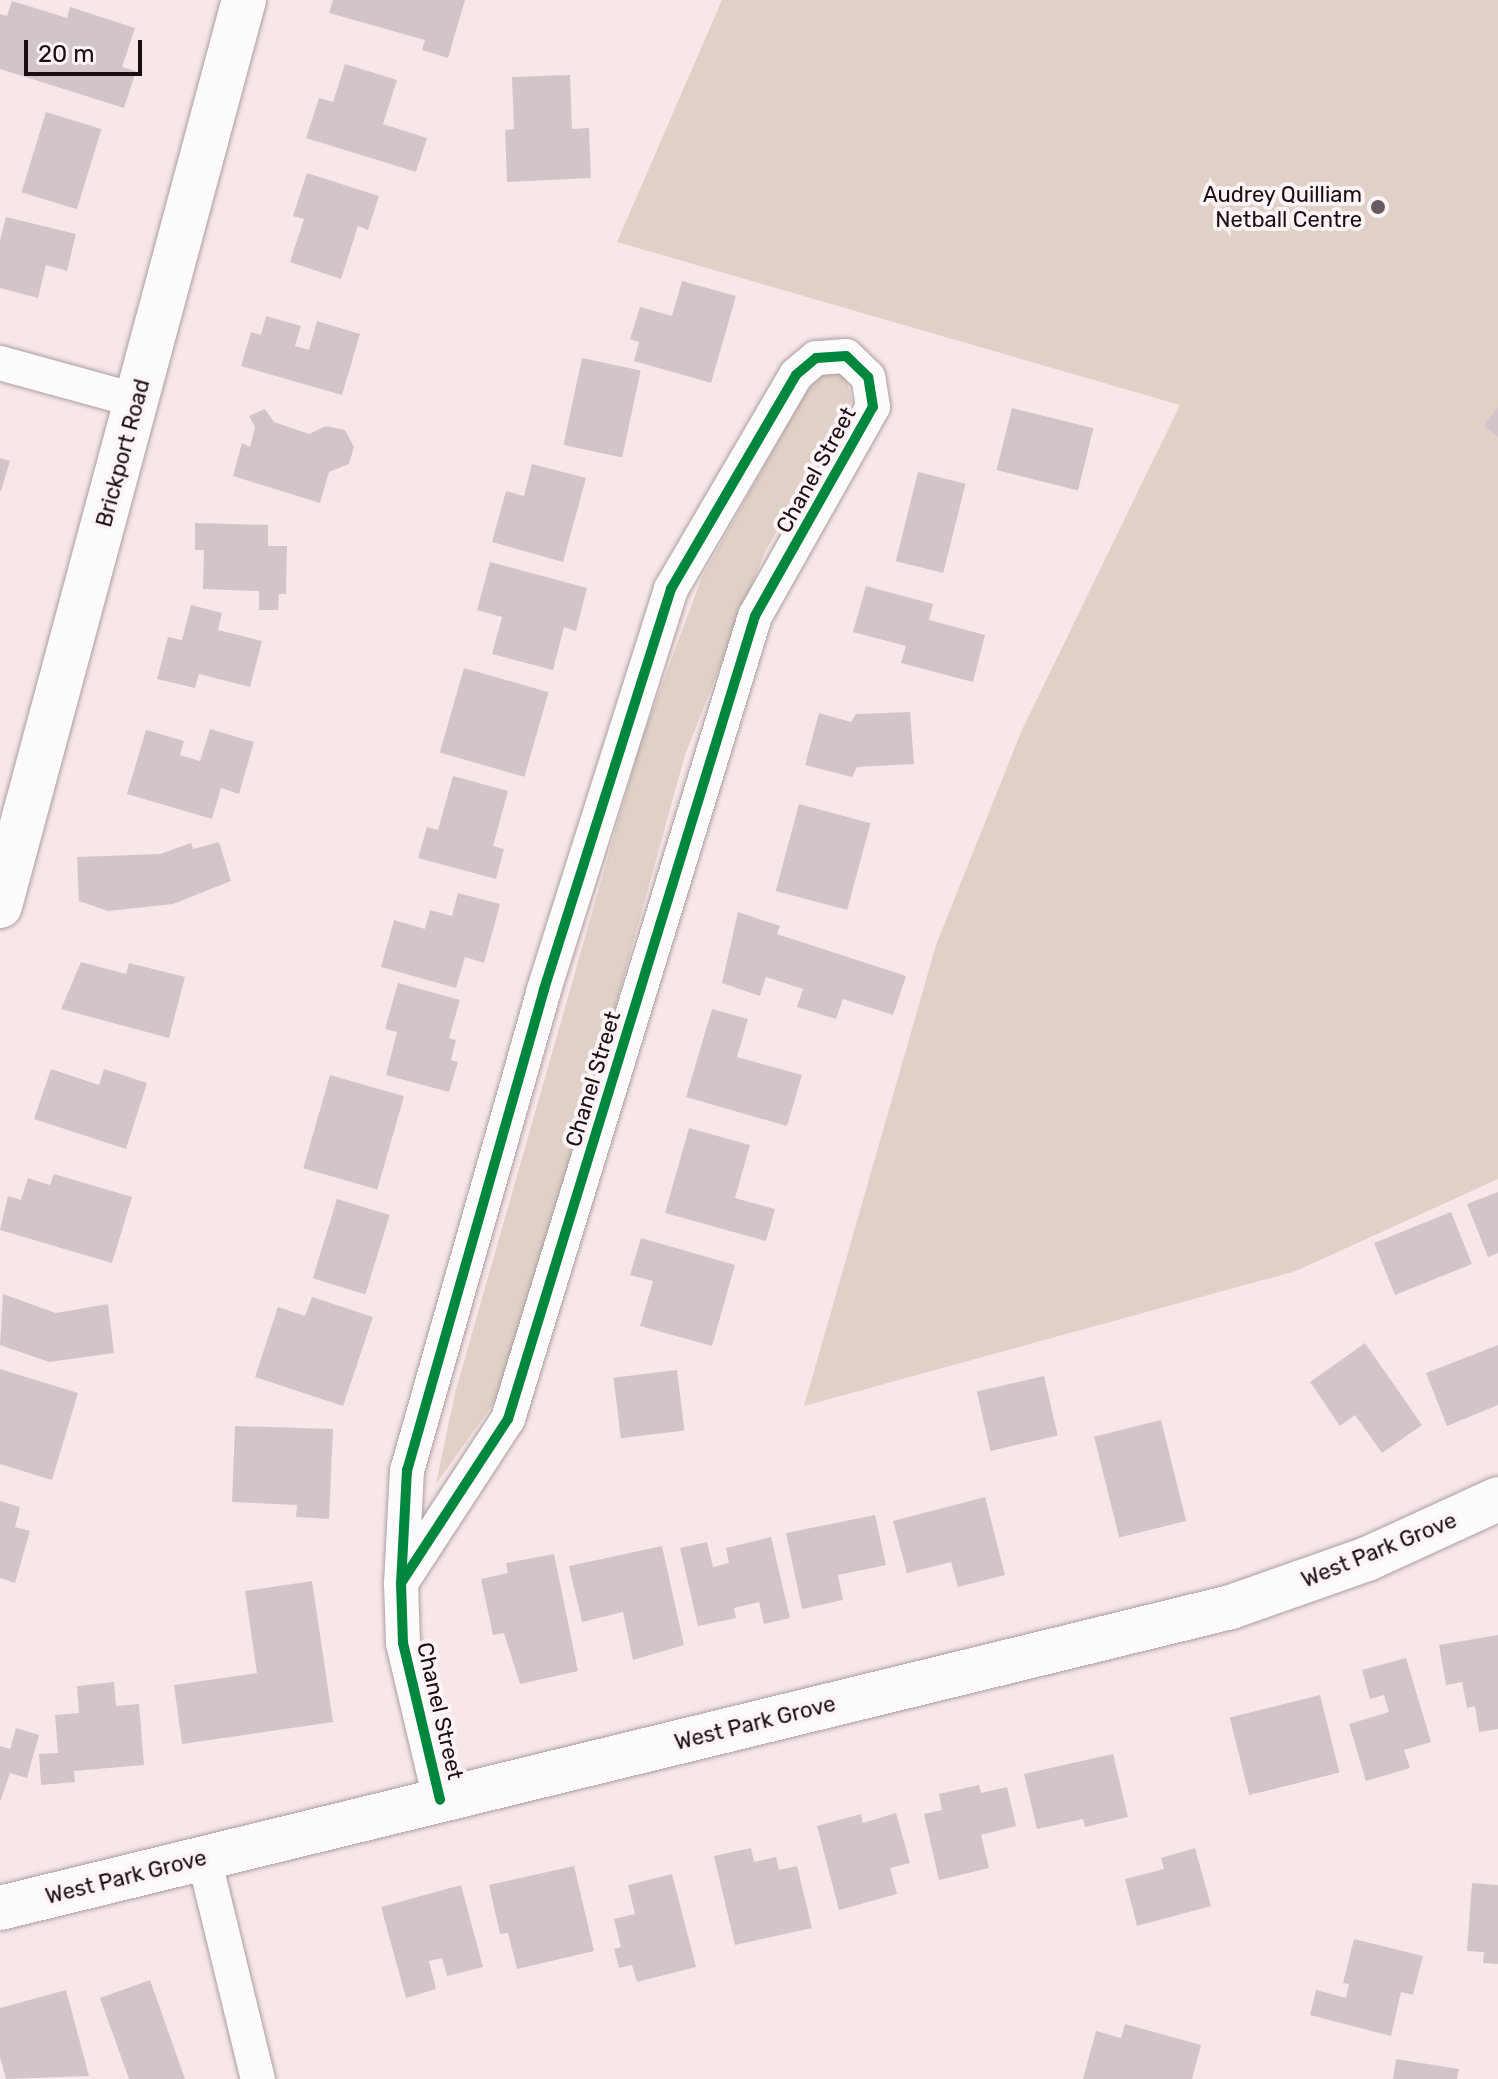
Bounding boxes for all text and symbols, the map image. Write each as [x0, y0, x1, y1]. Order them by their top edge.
scale bar [28, 24, 146, 74]
text: 20 m [38, 40, 95, 68]
place label: Audrey Quilliam Netball Centre [1202, 181, 1362, 232]
marker: Audrey Quilliam Netball Centre [1369, 198, 1387, 216]
street label: Brickport Road [91, 376, 155, 530]
street label: Chanel Street [770, 402, 862, 538]
street label: Chanel Street [560, 1008, 626, 1150]
street label: West Park Grove [1297, 1507, 1461, 1593]
street label: Chanel Street [411, 1640, 469, 1782]
street label: West Park Grove [672, 1690, 838, 1756]
street label: West Park Grove [43, 1844, 209, 1910]

